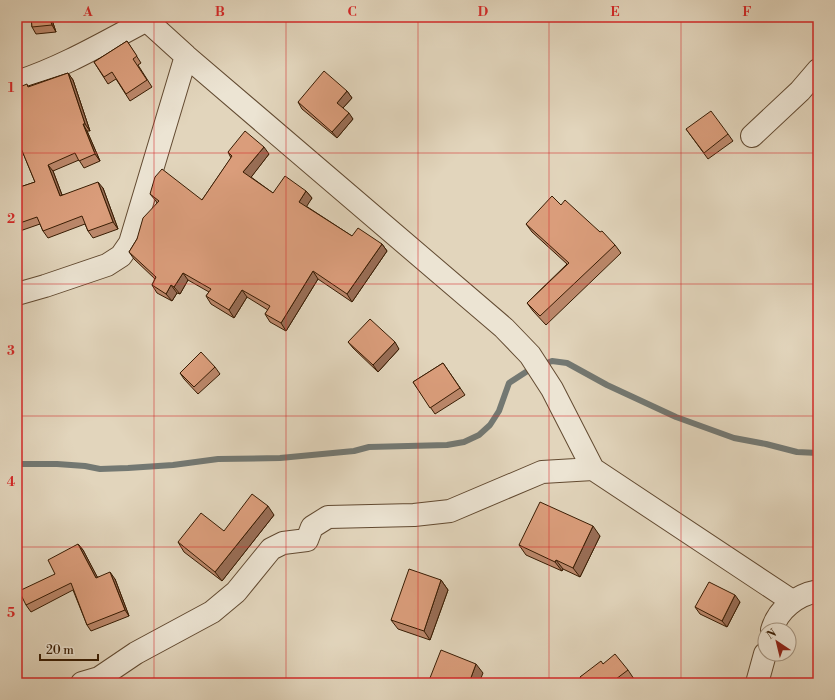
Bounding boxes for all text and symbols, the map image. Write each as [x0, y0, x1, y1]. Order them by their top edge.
text: A [82, 4, 93, 20]
text: B [215, 4, 225, 20]
text: C [347, 4, 357, 20]
text: D [478, 4, 488, 20]
text: E [610, 4, 620, 20]
text: F [742, 4, 752, 20]
text: 1 [8, 80, 15, 96]
text: 2 [7, 211, 15, 227]
text: 3 [7, 343, 15, 359]
text: 4 [7, 474, 16, 490]
text: 5 [7, 605, 15, 621]
north arrow [757, 622, 797, 662]
text: N [764, 626, 780, 643]
scale bar [40, 636, 98, 662]
text: 20 m [46, 643, 74, 658]

